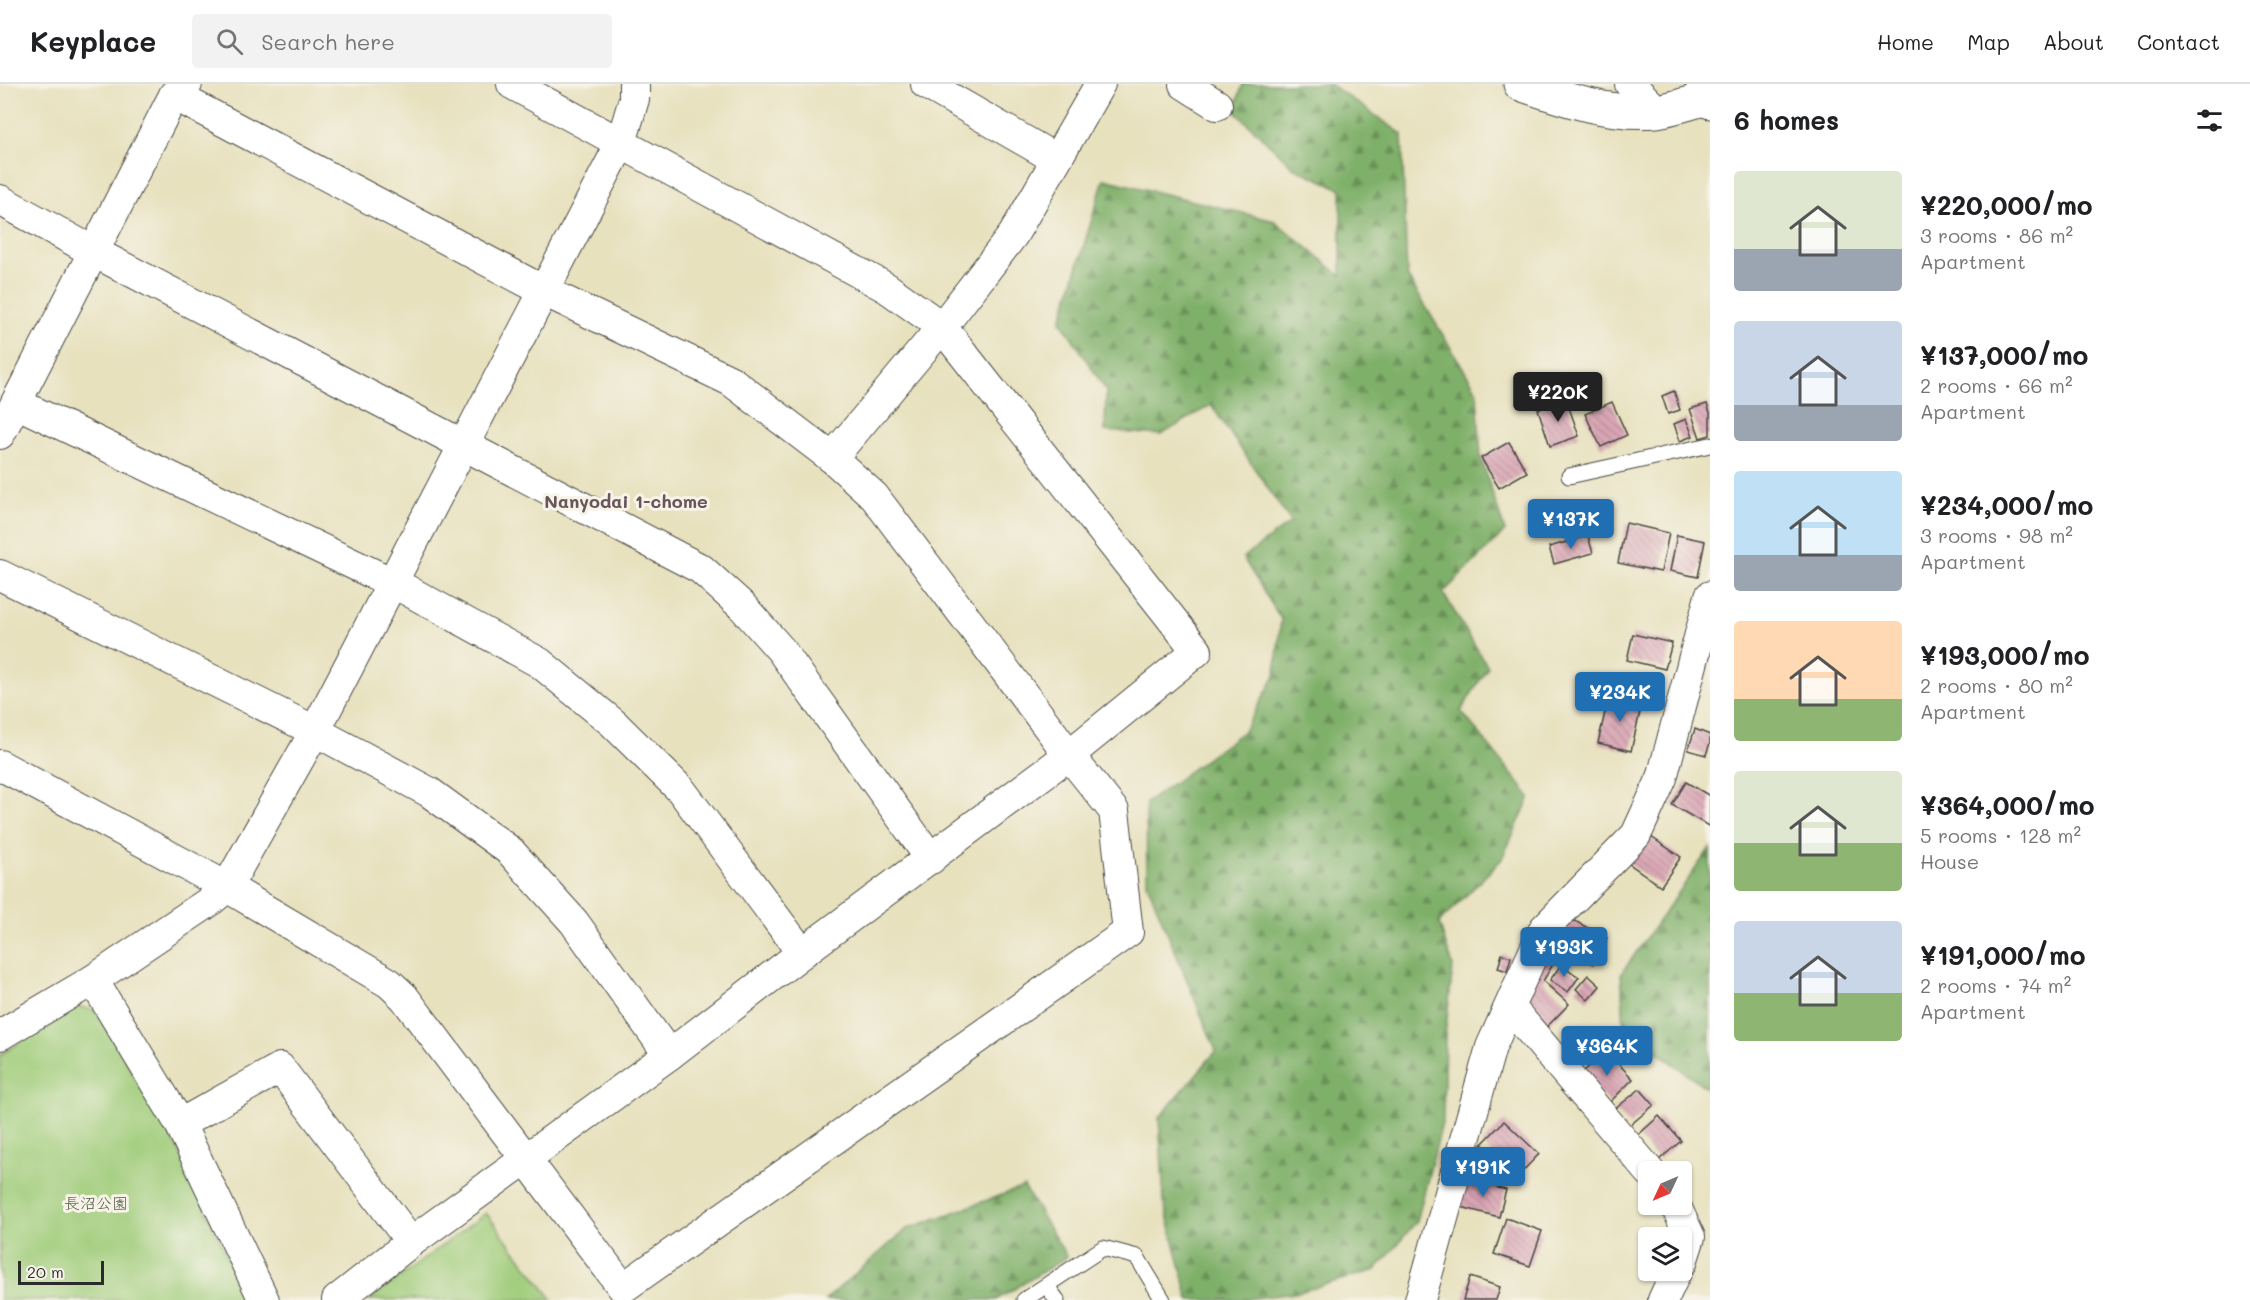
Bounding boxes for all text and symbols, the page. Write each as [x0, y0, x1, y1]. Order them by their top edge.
search box [192, 14, 612, 68]
text: Keyplace [30, 23, 156, 59]
icon: search [213, 25, 246, 58]
text: Search here [261, 27, 395, 56]
text: Home [1877, 28, 1934, 55]
text: Map [1967, 28, 2010, 55]
text: About [2043, 28, 2104, 55]
text: Contact [2137, 28, 2220, 55]
text: 6 homes [1734, 103, 1839, 137]
icon: filters [2193, 104, 2226, 137]
text: ¥220,000/mo [1920, 188, 2093, 222]
icon: home [1782, 195, 1854, 267]
text: 3 rooms · 86 m² [1920, 222, 2073, 248]
text: Apartment [1920, 248, 2026, 274]
text: ¥137,000/mo [1920, 338, 2088, 372]
icon: home [1782, 345, 1854, 417]
pin: ¥220K [1516, 372, 1600, 423]
text: 2 rooms · 66 m² [1920, 372, 2073, 398]
text: ¥220K [1527, 378, 1589, 404]
text: Apartment [1920, 398, 2026, 424]
text: ¥234,000/mo [1920, 488, 2093, 522]
district label: Nanyodai 1-chome [544, 489, 708, 513]
icon: home [1782, 495, 1854, 567]
pin: ¥137K [1529, 499, 1613, 550]
text: ¥137K [1542, 505, 1600, 531]
text: 3 rooms · 98 m² [1920, 522, 2073, 548]
text: Apartment [1920, 548, 2026, 574]
text: ¥193,000/mo [1920, 638, 2090, 672]
icon: home [1782, 645, 1854, 717]
pin: ¥234K [1578, 672, 1662, 723]
text: 2 rooms · 80 m² [1920, 672, 2073, 698]
text: ¥234K [1589, 678, 1651, 704]
text: Apartment [1920, 698, 2026, 724]
text: ¥364,000/mo [1920, 788, 2095, 822]
icon: home [1782, 795, 1854, 867]
text: 5 rooms · 128 m² [1920, 822, 2081, 848]
text: House [1920, 848, 1979, 874]
pin: ¥193K [1522, 927, 1606, 978]
text: ¥193K [1534, 933, 1594, 959]
text: ¥191,000/mo [1920, 938, 2085, 972]
icon: home [1782, 945, 1854, 1017]
text: 2 rooms · 74 m² [1920, 972, 2071, 998]
text: Apartment [1920, 998, 2026, 1024]
pin: ¥364K [1565, 1026, 1649, 1077]
text: ¥364K [1575, 1032, 1639, 1058]
pin: ¥191K [1441, 1147, 1525, 1198]
text: ¥191K [1455, 1153, 1511, 1179]
north arrow [1638, 1161, 1692, 1215]
map controls [1638, 1161, 1692, 1281]
park label: 長沼公園 [64, 1192, 128, 1213]
button: layers [1638, 1227, 1692, 1281]
scale bar [18, 1258, 104, 1286]
text: 20 m [27, 1261, 64, 1282]

